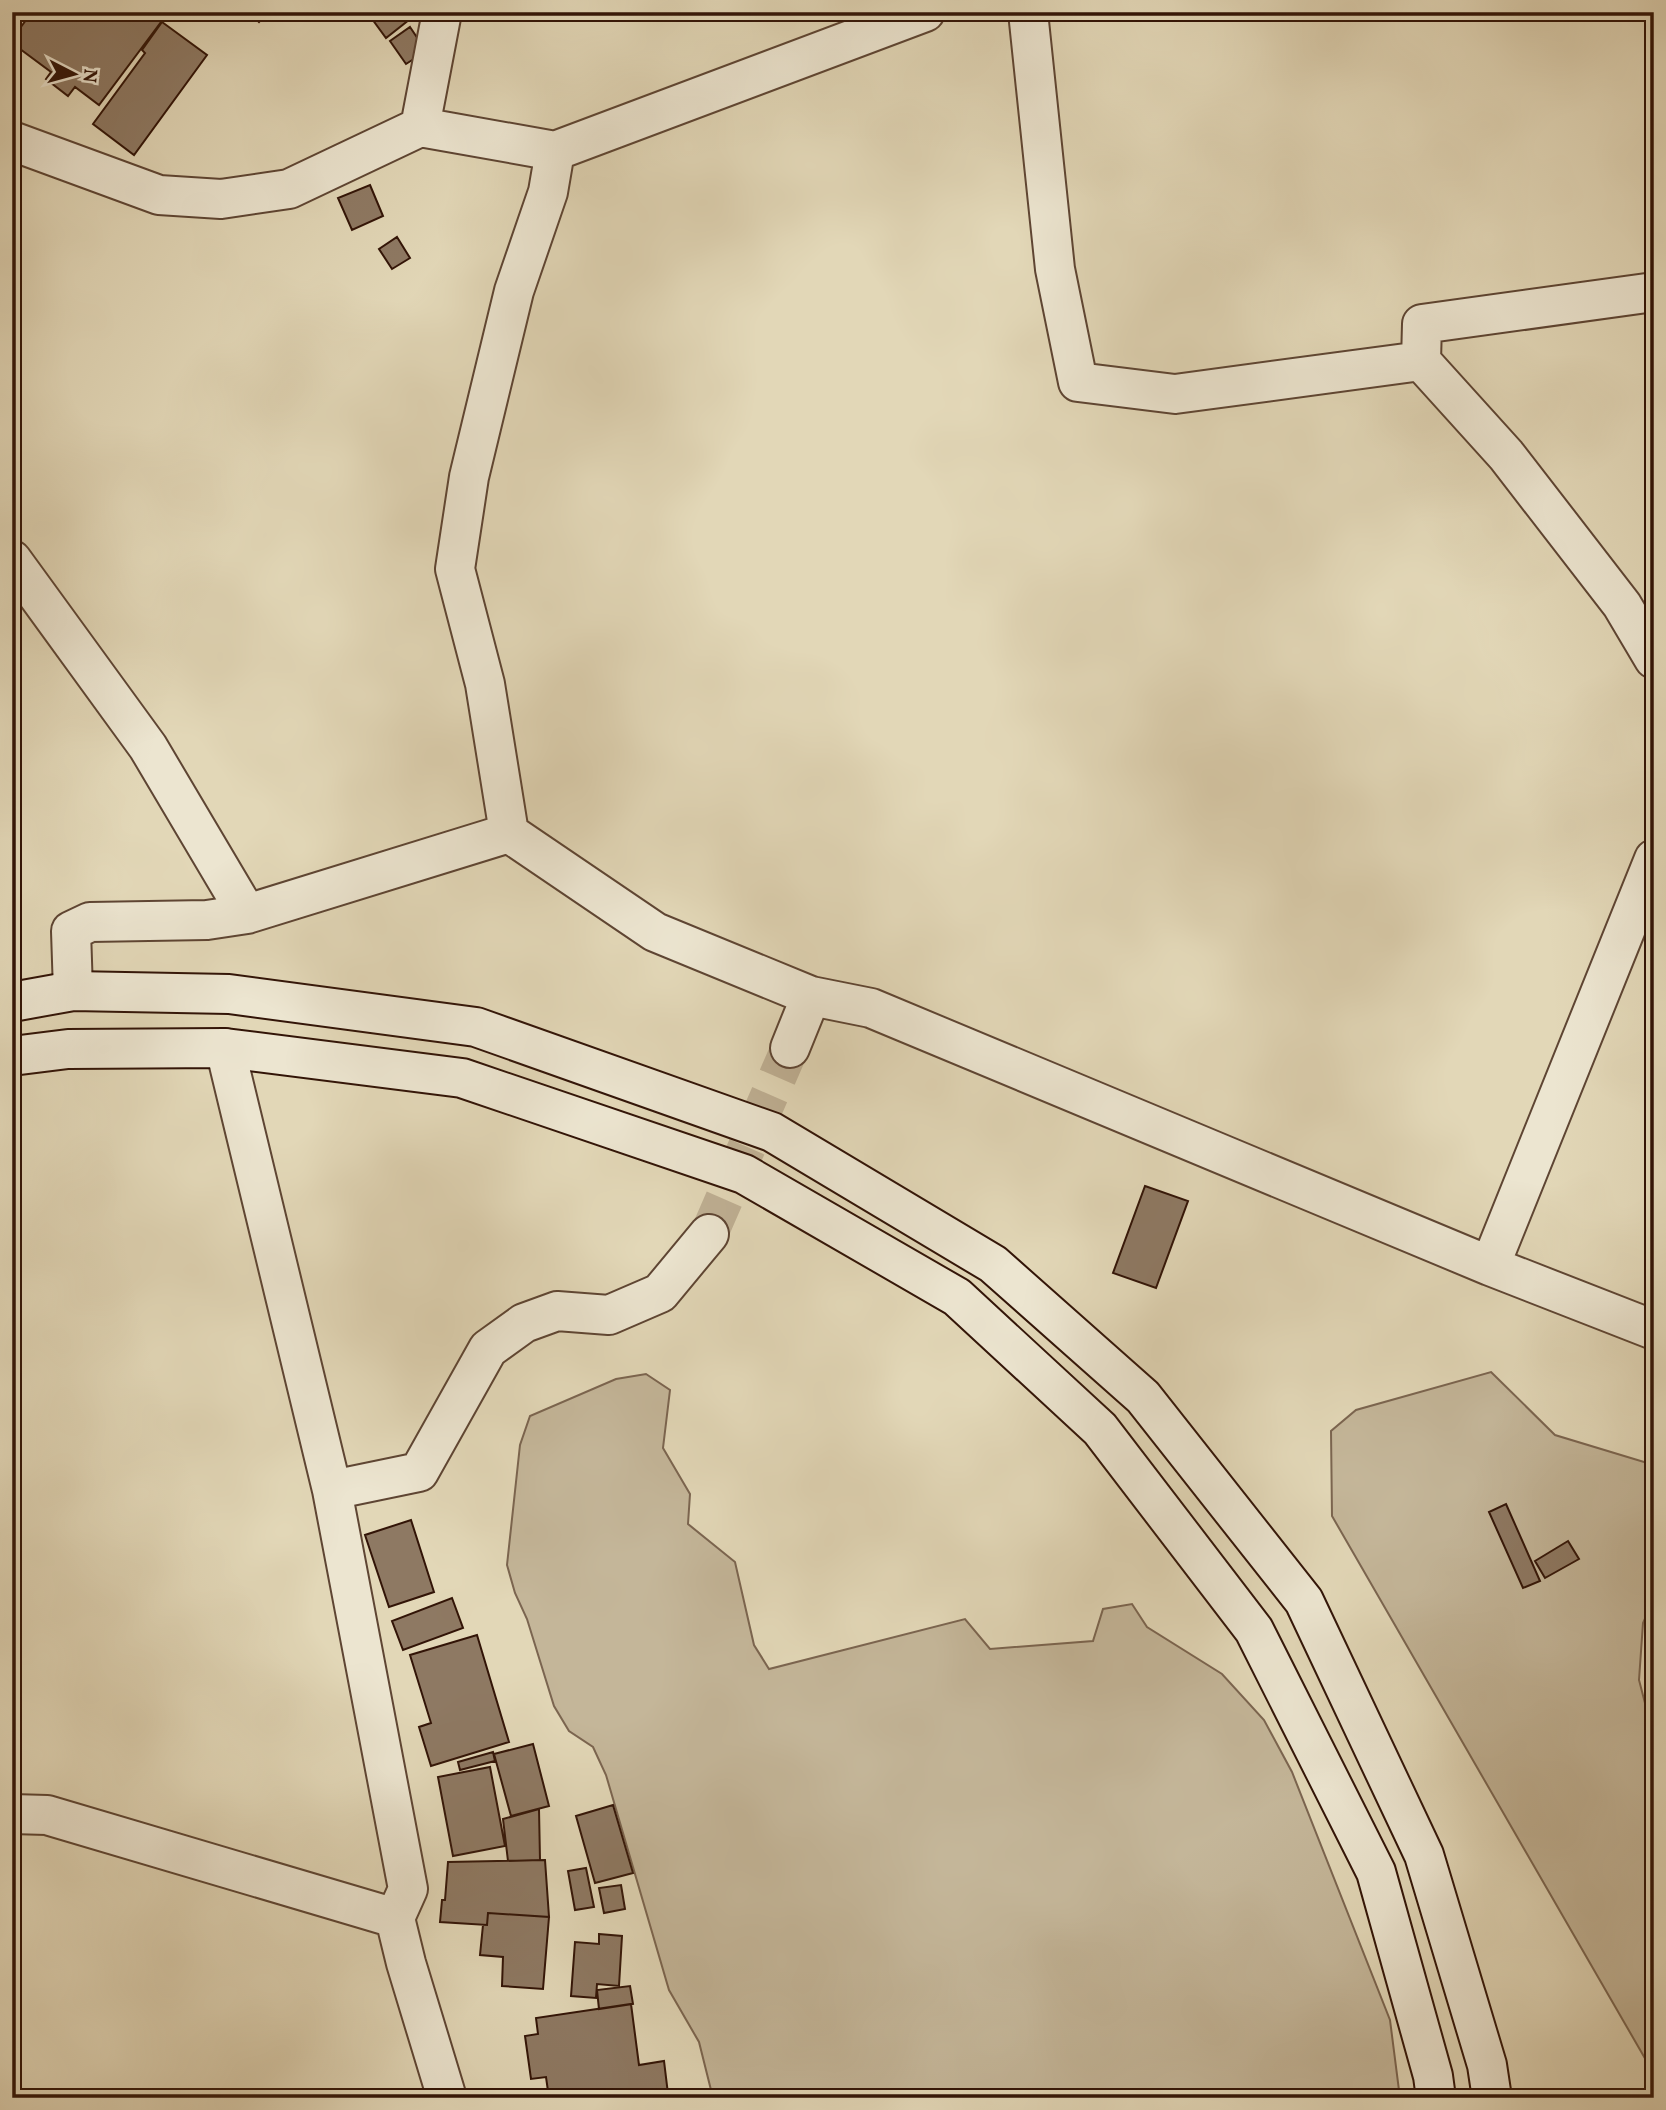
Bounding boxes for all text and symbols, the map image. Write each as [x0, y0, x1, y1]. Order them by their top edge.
north arrow [38, 38, 108, 108]
text: N [75, 67, 103, 84]

